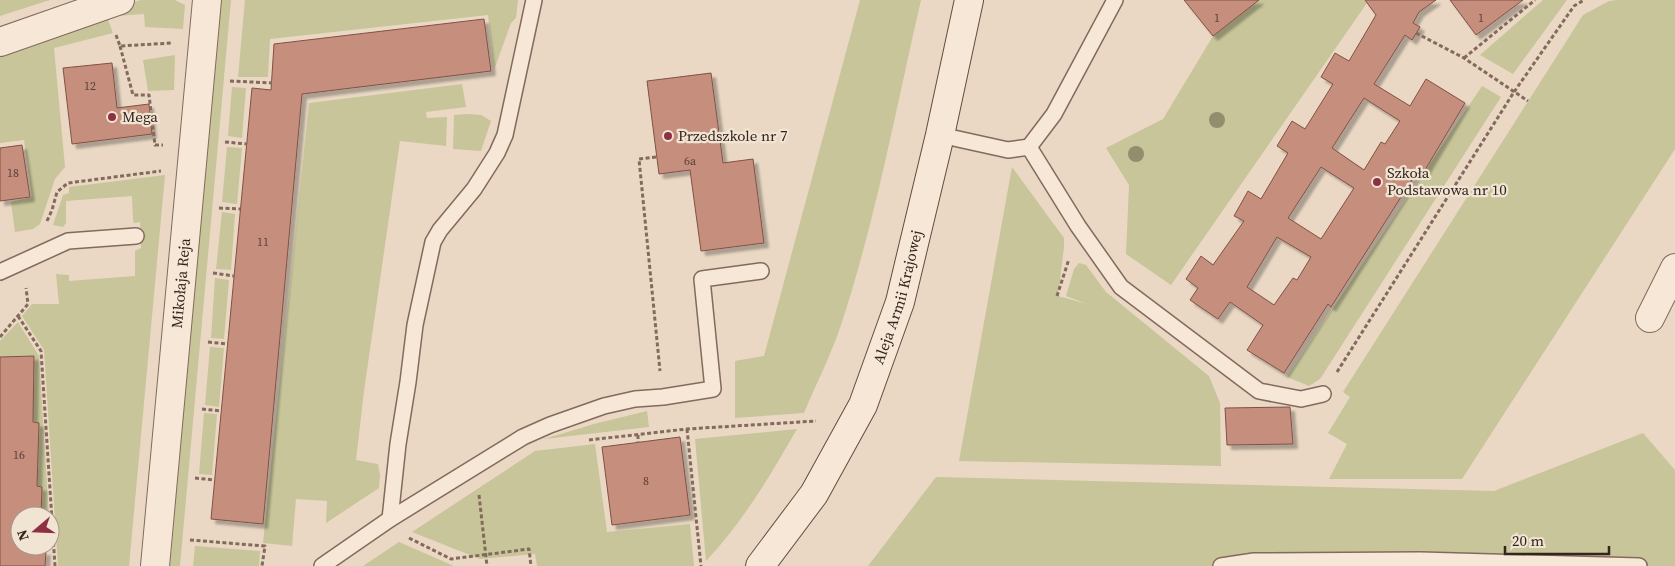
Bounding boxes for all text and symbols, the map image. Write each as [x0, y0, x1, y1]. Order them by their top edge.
house number: 1 [1214, 10, 1220, 26]
house number: 1 [1478, 10, 1484, 26]
house number: 12 [84, 78, 96, 94]
place label: Mega [122, 106, 158, 127]
marker: Mega [106, 111, 118, 123]
place label: Przedszkole nr 7 [678, 125, 787, 146]
marker: Przedszkole nr 7 [662, 130, 674, 142]
house number: 6a [684, 153, 697, 169]
place label: Szkoła Podstawowa nr 10 [1387, 162, 1507, 200]
house number: 18 [7, 165, 19, 181]
marker: Szkoła Podstawowa nr 10 [1371, 176, 1383, 188]
street label: Aleja Armii Krajowej [867, 228, 927, 367]
house number: 11 [257, 234, 269, 250]
street label: Mikołaja Reja [166, 237, 195, 329]
house number: 16 [13, 447, 25, 463]
house number: 8 [643, 473, 649, 489]
north arrow [10, 506, 60, 556]
scale bar [1505, 524, 1609, 556]
text: N [12, 527, 34, 543]
text: 20 m [1512, 530, 1544, 551]

